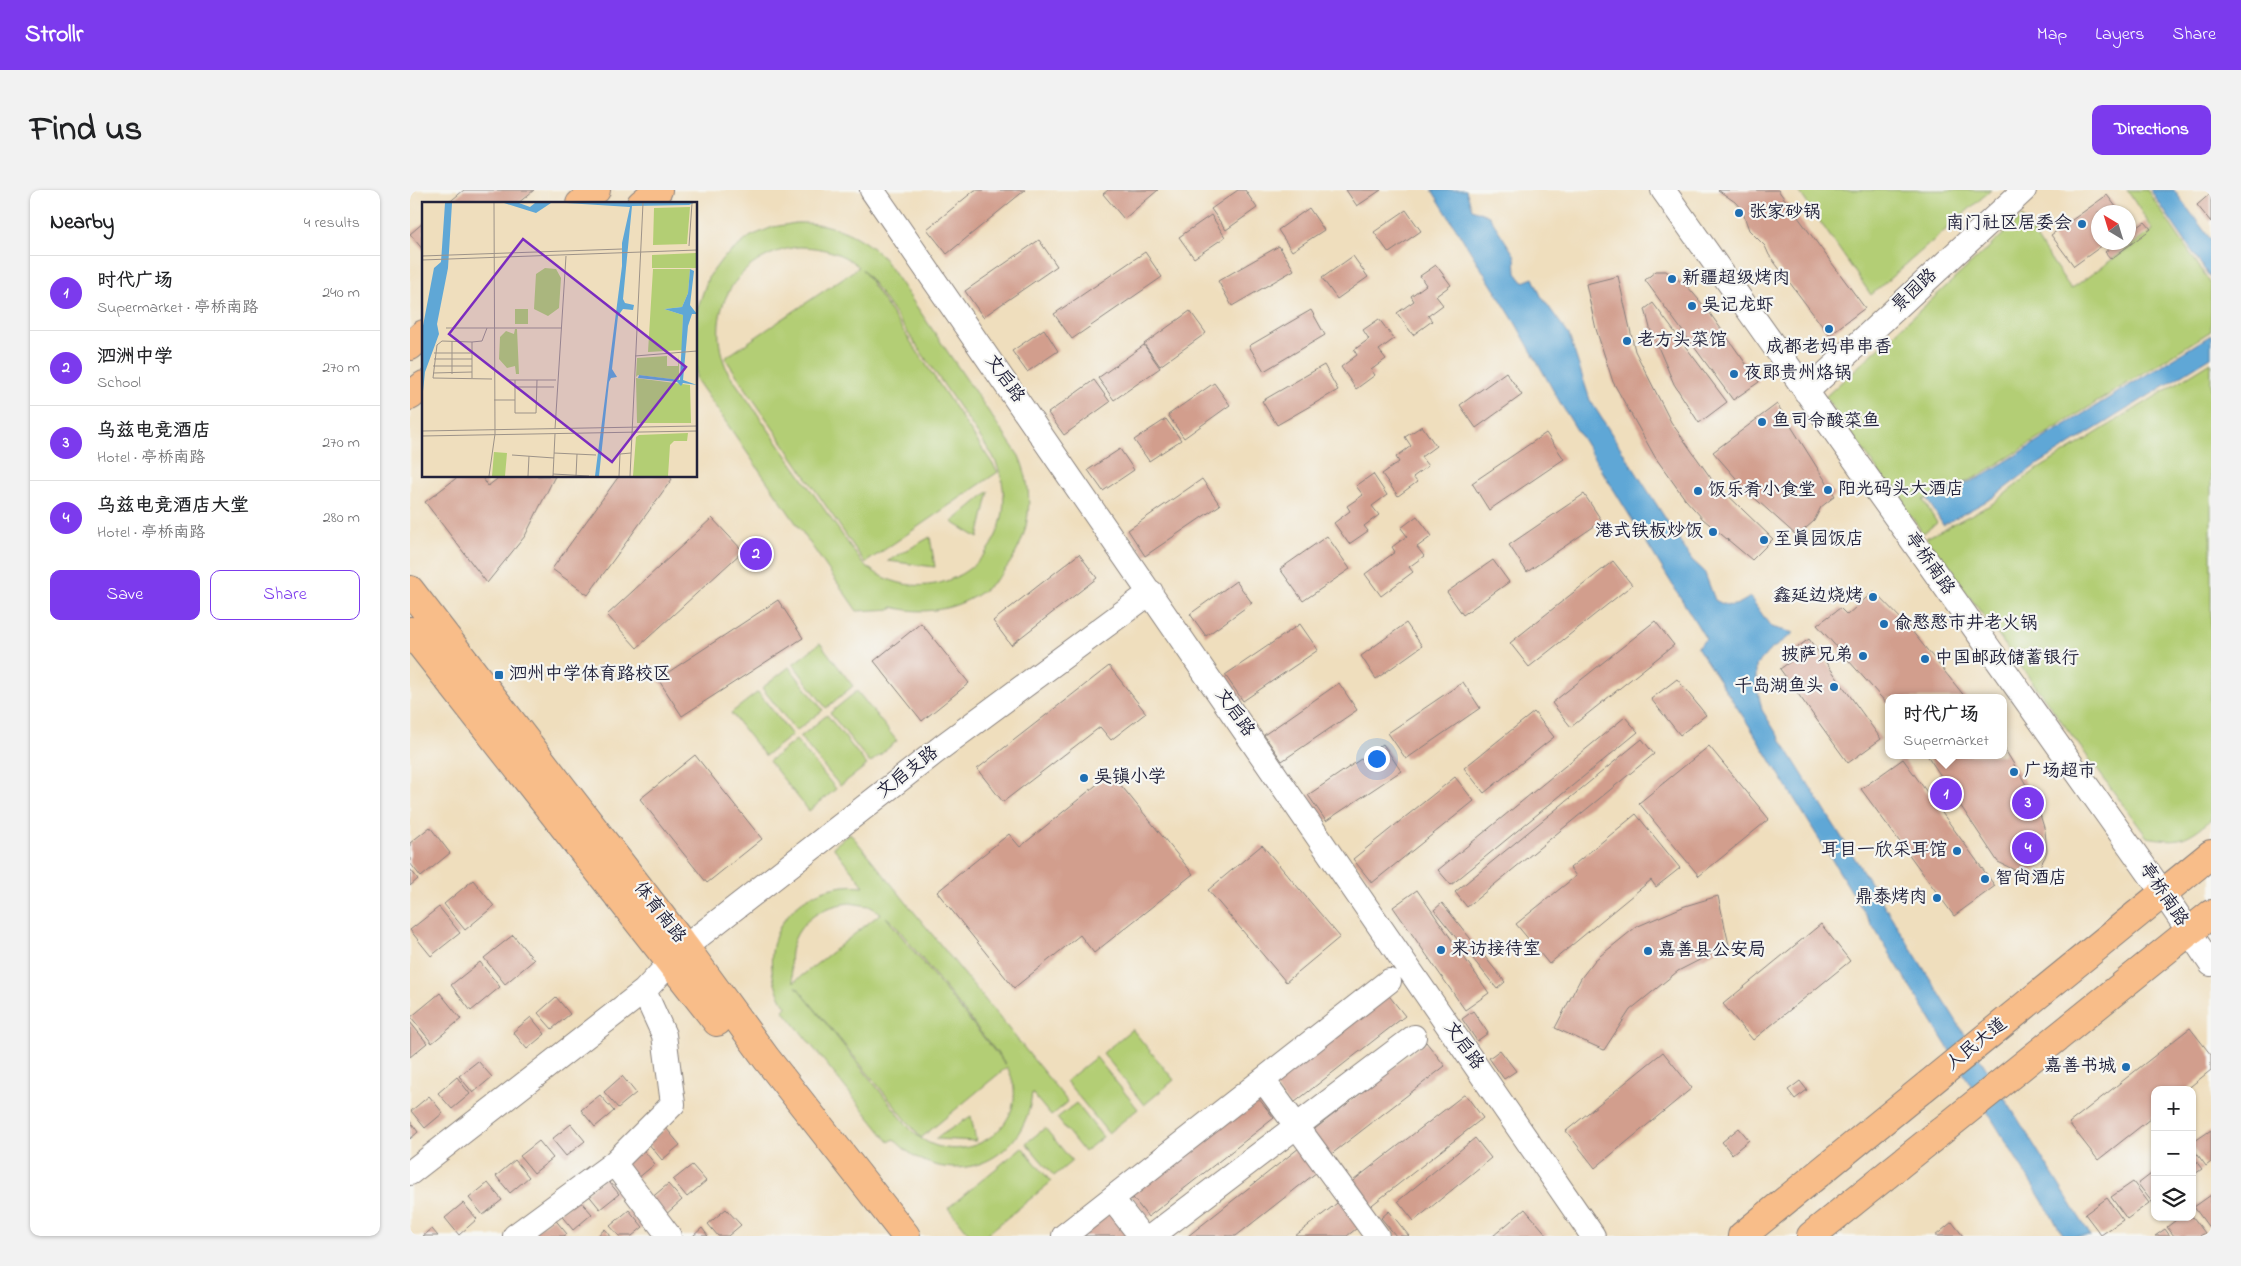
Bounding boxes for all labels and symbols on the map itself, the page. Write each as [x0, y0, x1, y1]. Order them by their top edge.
place label: 张家砂锅 [1749, 200, 1821, 226]
inset map [422, 202, 698, 478]
north arrow [2091, 205, 2136, 250]
marker: 张家砂锅 [1733, 207, 1745, 219]
place label: 南门社区居委会 [1946, 211, 2072, 237]
marker: 南门社区居委会 [2076, 218, 2088, 230]
street label: 景园路 [1886, 263, 1944, 319]
place label: 新疆超级烤肉 [1682, 266, 1790, 292]
marker: 新疆超级烤肉 [1666, 273, 1678, 285]
place label: 吴记龙虾 [1702, 293, 1774, 319]
marker: 吴记龙虾 [1686, 300, 1698, 312]
marker: 成都老妈串串香 [1823, 323, 1835, 335]
place label: 老方头菜馆 [1637, 328, 1727, 354]
marker: 老方头菜馆 [1621, 335, 1633, 347]
place label: 成都老妈串串香 [1766, 335, 1892, 361]
street label: 文启路 [978, 349, 1030, 409]
place label: 夜郎贵州烙锅 [1744, 361, 1852, 387]
marker: 夜郎贵州烙锅 [1728, 368, 1740, 380]
place label: 鱼司令酸菜鱼 [1772, 409, 1880, 435]
marker: 鱼司令酸菜鱼 [1756, 416, 1768, 428]
place label: 阳光码头大酒店 [1838, 477, 1964, 503]
place label: 饭乐肴小食堂 [1708, 478, 1816, 504]
marker: 阳光码头大酒店 [1822, 484, 1834, 496]
marker: 饭乐肴小食堂 [1692, 485, 1704, 497]
place label: 港式铁板炒饭 [1595, 519, 1703, 545]
marker: 港式铁板炒饭 [1707, 526, 1719, 538]
place label: 至真园饭店 [1774, 527, 1864, 553]
street label: 亭桥南路 [1898, 527, 1960, 601]
marker: 至真园饭店 [1758, 534, 1770, 546]
pin: 2 [740, 535, 772, 573]
place label: 鑫延边烧烤 [1773, 584, 1863, 610]
marker: 鑫延边烧烤 [1867, 591, 1879, 603]
place label: 俞憨憨市井老火锅 [1894, 611, 2038, 637]
marker: 俞憨憨市井老火锅 [1878, 618, 1890, 630]
place label: 披萨兄弟 [1781, 643, 1853, 669]
place label: 中国邮政储蓄银行 [1935, 646, 2079, 672]
marker: 披萨兄弟 [1857, 650, 1869, 662]
marker: 中国邮政储蓄银行 [1919, 653, 1931, 665]
place label: 泗州中学体育路校区 [509, 662, 671, 688]
marker: 泗州中学体育路校区 [493, 669, 505, 681]
place label: 千岛湖鱼头 [1734, 674, 1824, 700]
marker: 千岛湖鱼头 [1828, 681, 1840, 693]
street label: 文启路 [1208, 683, 1260, 743]
street label: 文启支路 [872, 741, 944, 805]
your location [1364, 746, 1390, 772]
place label: 广场超市 [2024, 759, 2096, 785]
place label: 吴镇小学 [1094, 765, 1166, 791]
marker: 广场超市 [2008, 766, 2020, 778]
marker: 吴镇小学 [1078, 772, 1090, 784]
pin: 1 [1930, 775, 1962, 813]
pin: 3 [2012, 784, 2044, 822]
pin: 4 [2012, 829, 2044, 867]
place label: 耳目一欣采耳馆 [1821, 838, 1947, 864]
marker: 耳目一欣采耳馆 [1951, 845, 1963, 857]
street label: 亭桥南路 [2132, 858, 2194, 932]
place label: 智尚酒店 [1995, 866, 2067, 892]
marker: 智尚酒店 [1979, 873, 1991, 885]
street label: 体育南路 [627, 877, 691, 949]
place label: 鼎泰烤肉 [1855, 885, 1927, 911]
marker: 鼎泰烤肉 [1931, 892, 1943, 904]
place label: 来访接待室 [1451, 937, 1541, 963]
place label: 嘉善县公安局 [1658, 938, 1766, 964]
marker: 来访接待室 [1435, 944, 1447, 956]
marker: 嘉善县公安局 [1642, 945, 1654, 957]
street label: 人民大道 [1941, 1012, 2013, 1078]
street label: 文启路 [1437, 1016, 1489, 1076]
place label: 嘉善书城 [2044, 1054, 2116, 1080]
marker: 嘉善书城 [2120, 1061, 2132, 1073]

